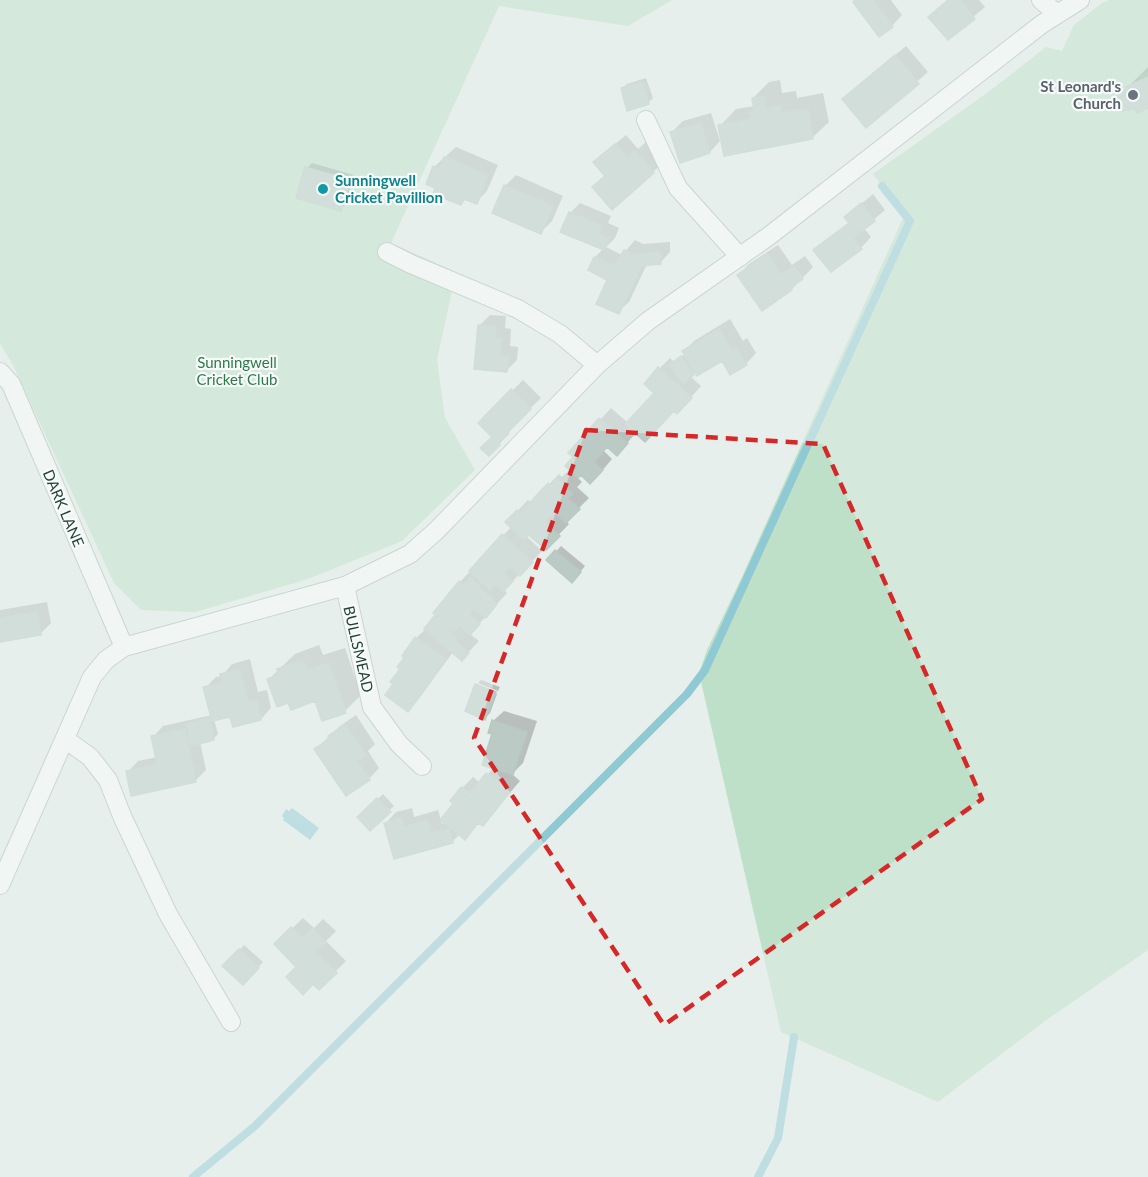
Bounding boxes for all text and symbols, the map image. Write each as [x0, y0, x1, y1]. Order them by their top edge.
place label: St Leonard's Church [1040, 77, 1121, 112]
marker: St Leonard's Church [1126, 88, 1140, 102]
place label: Sunningwell Cricket Pavillion [335, 171, 443, 206]
marker: Sunningwell Cricket Pavillion [316, 182, 330, 196]
park label: Sunningwell Cricket Club [197, 353, 277, 388]
street label: DARK LANE [40, 467, 88, 549]
street label: BULLSMEAD [340, 604, 378, 694]

